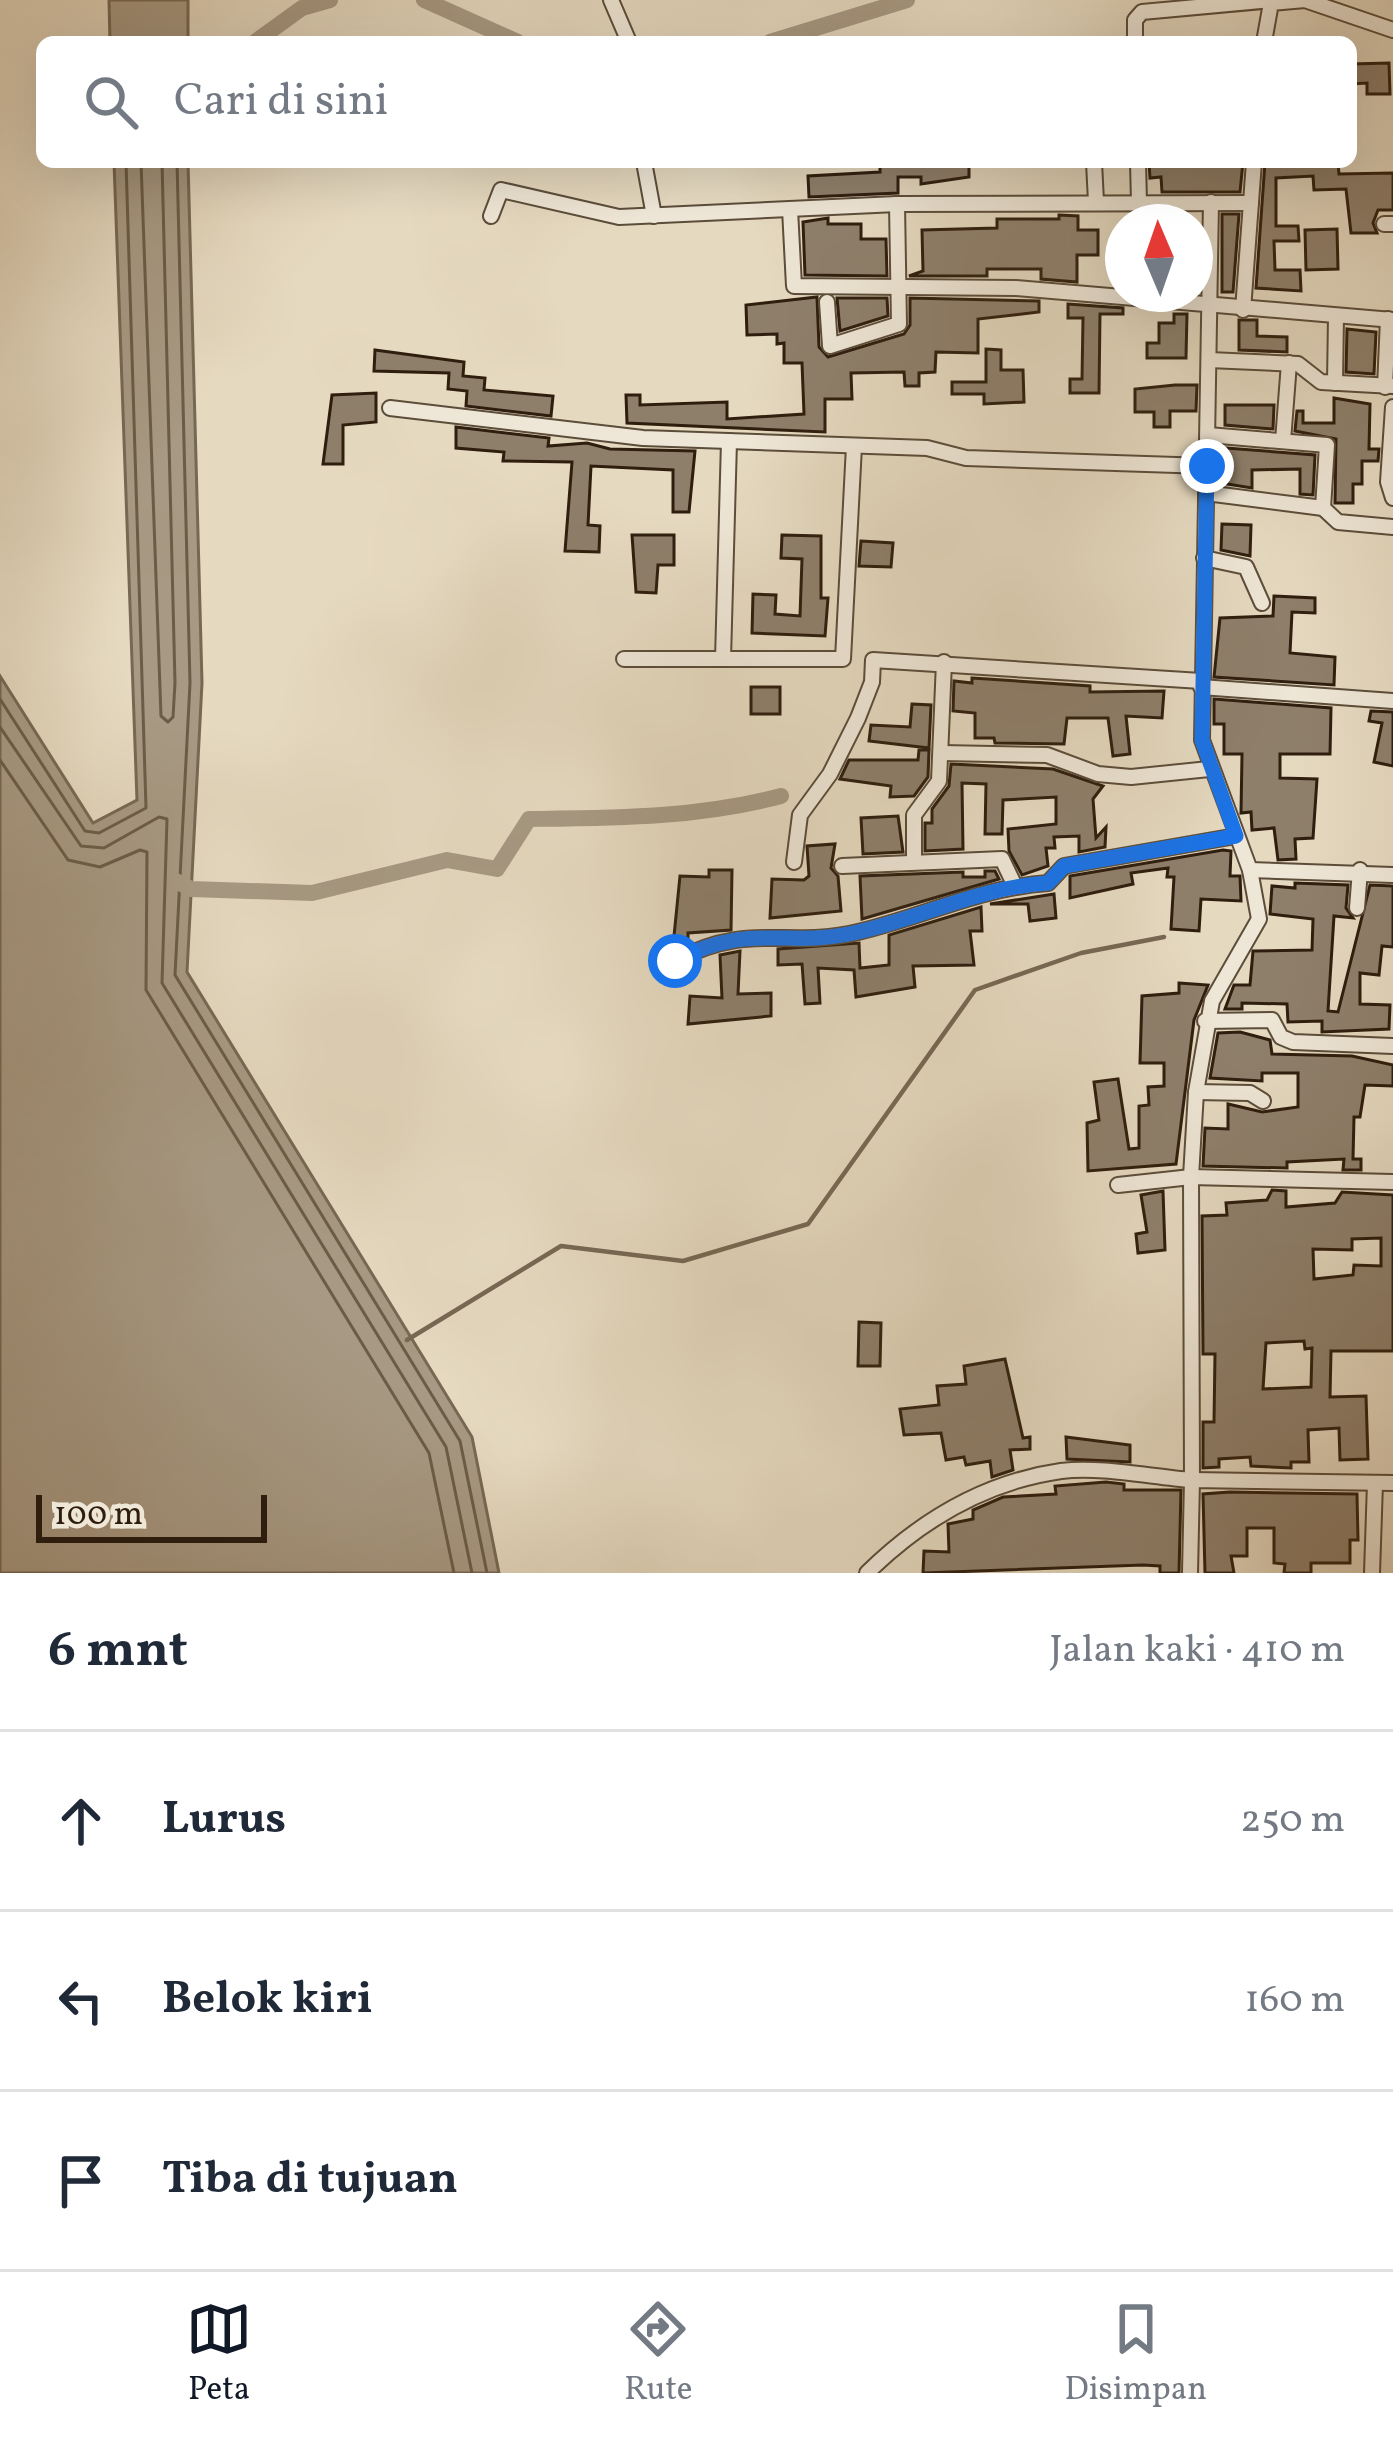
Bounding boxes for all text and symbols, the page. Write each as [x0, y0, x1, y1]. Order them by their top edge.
search box [36, 36, 1357, 168]
icon: search [78, 69, 144, 135]
text: Cari di sini [174, 71, 388, 134]
north arrow [1105, 204, 1213, 312]
route end [1180, 439, 1234, 493]
route start [648, 934, 702, 988]
scale bar [36, 1489, 267, 1542]
text: 100 m [54, 1493, 143, 1539]
text: 6 mnt [48, 1616, 188, 1687]
text: Jalan kaki · 410 m [1049, 1624, 1345, 1678]
icon: ahead [48, 1788, 114, 1854]
text: Lurus [162, 1789, 286, 1852]
text: 250 m [1240, 1794, 1345, 1848]
icon: left [48, 1968, 114, 2034]
text: Belok kiri [162, 1969, 373, 2032]
text: 160 m [1244, 1974, 1345, 2028]
icon: arrive [48, 2148, 114, 2214]
text: Tiba di tujuan [162, 2149, 458, 2212]
tab: Peta [186, 2296, 252, 2414]
tab: Rute [624, 2296, 692, 2414]
tab: Disimpan [1065, 2296, 1207, 2414]

